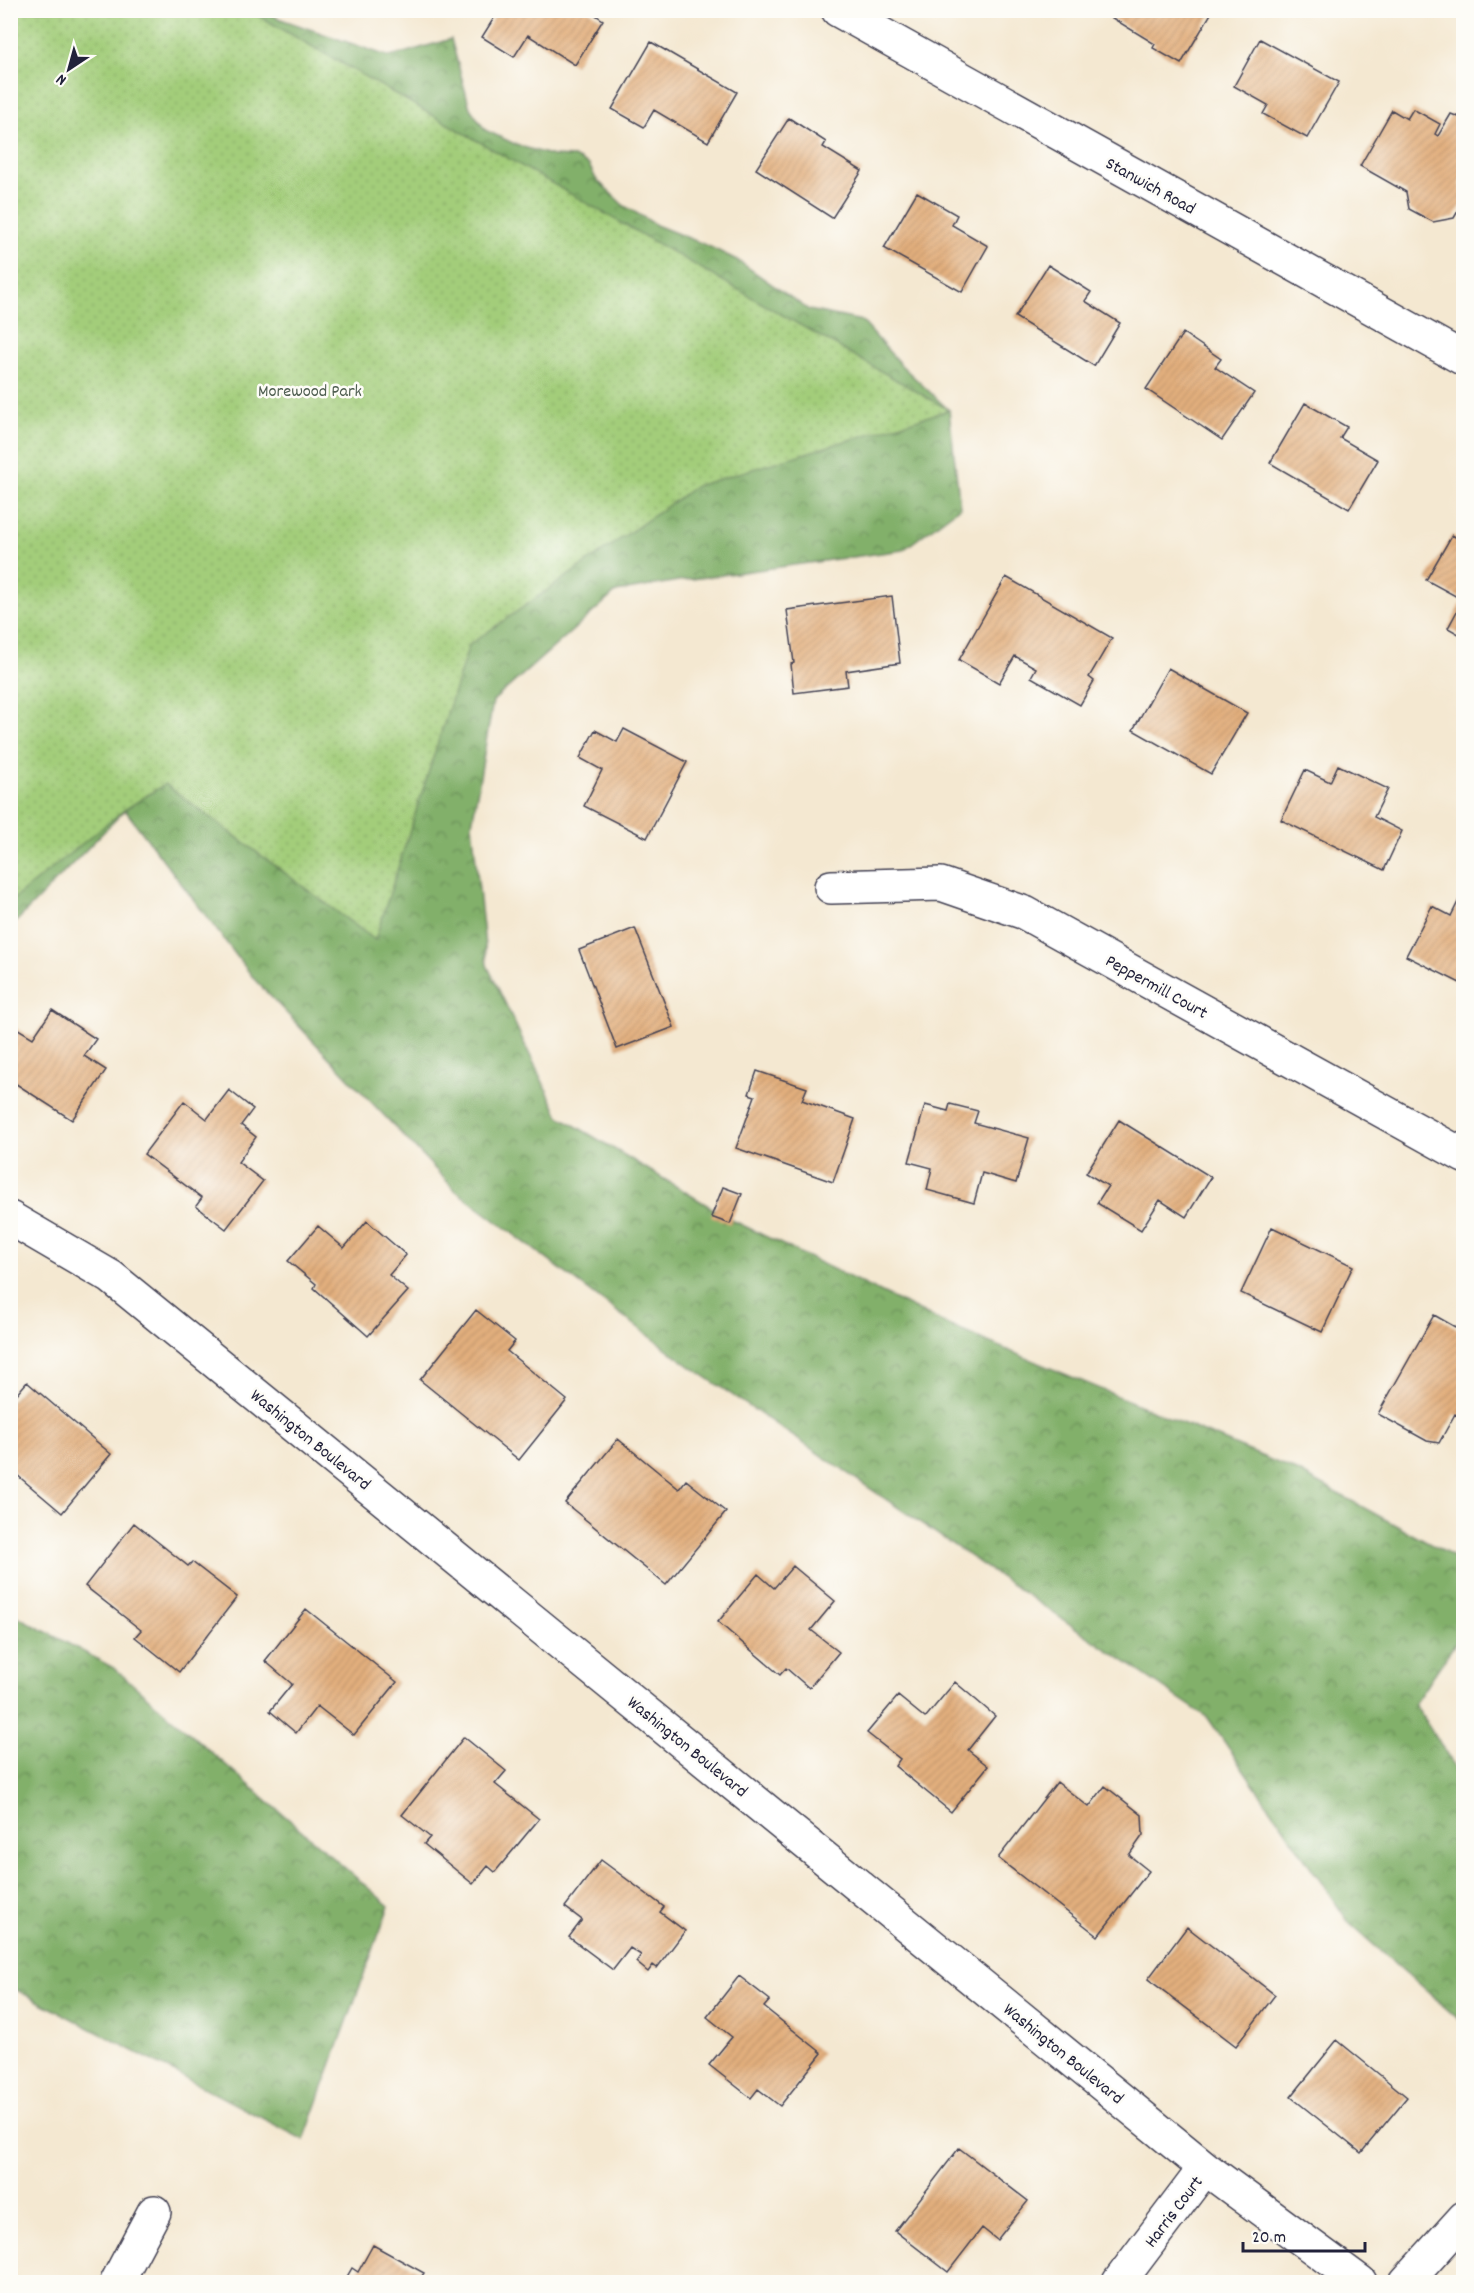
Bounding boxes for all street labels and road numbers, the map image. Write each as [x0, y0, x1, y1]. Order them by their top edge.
street label: Stanwich Road [1100, 152, 1199, 222]
street label: Peppermill Court [1100, 950, 1212, 1027]
street label: Washington Boulevard [244, 1384, 375, 1497]
street label: Washington Boulevard [621, 1691, 752, 1804]
street label: Washington Boulevard [997, 1998, 1128, 2111]
street label: Harris Court [1140, 2171, 1210, 2254]

